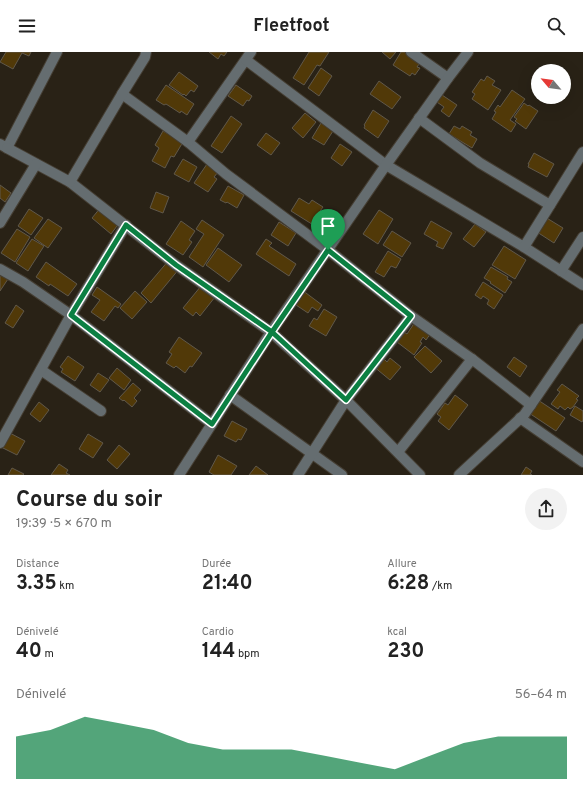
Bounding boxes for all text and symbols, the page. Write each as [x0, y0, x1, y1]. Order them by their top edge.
icon: menu [16, 15, 38, 37]
text: Fleetfoot [253, 15, 330, 38]
icon: search [545, 15, 567, 37]
north arrow [531, 64, 571, 104]
map controls [531, 64, 571, 104]
pin [311, 209, 345, 250]
icon: arrive [317, 215, 339, 237]
text: Course du soir [16, 487, 163, 514]
button: share [525, 488, 567, 530]
text: 19:39 · 5 × 670 m [16, 516, 112, 532]
text: Distance [16, 557, 59, 571]
text: Durée [202, 557, 231, 571]
text: Allure [387, 557, 417, 571]
text: 3.35 [16, 571, 57, 597]
text: 21:40 [202, 571, 253, 597]
text: 6:28 [387, 571, 429, 597]
text: km [57, 579, 74, 593]
text: /km [429, 579, 452, 593]
text: Dénivelé [16, 625, 59, 639]
text: Cardio [202, 625, 234, 639]
text: kcal [387, 625, 407, 639]
text: 40 [16, 639, 42, 665]
text: 144 [202, 639, 235, 665]
text: 230 [387, 639, 424, 665]
text: m [42, 647, 54, 661]
text: bpm [235, 647, 260, 661]
text: Dénivelé [16, 687, 66, 703]
text: 56–64 m [515, 687, 567, 703]

